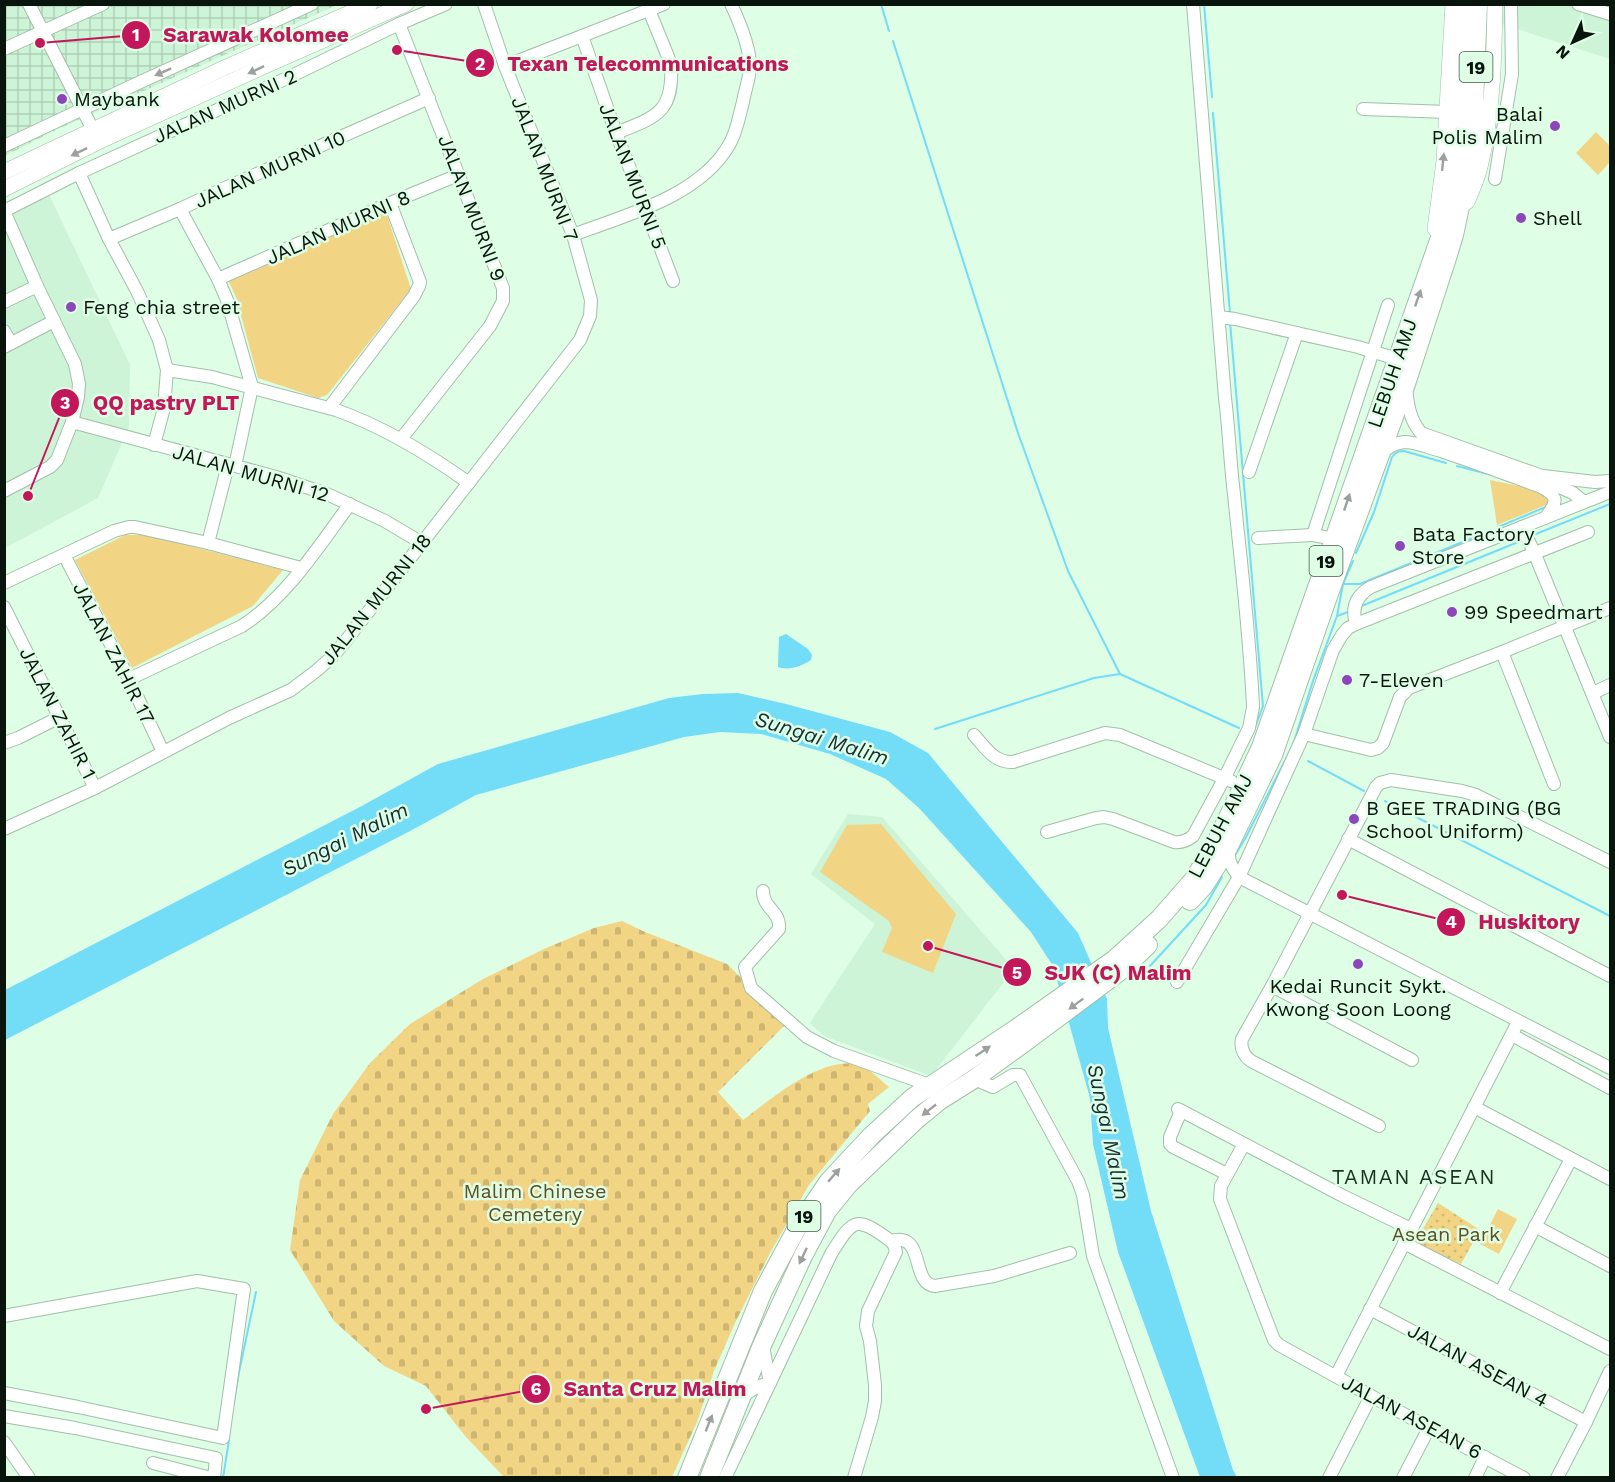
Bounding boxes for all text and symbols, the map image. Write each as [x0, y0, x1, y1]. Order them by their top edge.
north arrow [1543, 12, 1603, 72]
callout: Sarawak Kolomee [121, 15, 361, 54]
text: Sarawak Kolomee [163, 22, 349, 47]
text: 1 [132, 24, 140, 45]
text: N [1552, 41, 1574, 63]
callout: Texan Telecommunications [465, 44, 801, 83]
text: Texan Telecommunications [507, 51, 789, 76]
road number: 19 [1460, 52, 1492, 82]
text: 2 [475, 53, 485, 74]
street label: JALAN MURNI 2 [150, 64, 300, 148]
one-way arrow [247, 65, 265, 75]
one-way arrow [154, 67, 171, 76]
place label: Maybank [74, 87, 160, 111]
marker: Maybank [55, 92, 69, 106]
street label: JALAN MURNI 7 [506, 93, 584, 245]
street label: JALAN MURNI 5 [594, 100, 672, 252]
place label: Balai Polis Malim [1431, 102, 1543, 149]
marker: Balai Polis Malim [1548, 119, 1562, 133]
street label: JALAN MURNI 10 [191, 125, 349, 213]
street label: JALAN MURNI 9 [433, 131, 511, 285]
one-way arrow [71, 147, 88, 157]
one-way arrow [1438, 153, 1448, 172]
street label: JALAN MURNI 8 [262, 185, 414, 269]
place label: Shell [1533, 206, 1582, 230]
marker: Shell [1514, 211, 1528, 225]
one-way arrow [1414, 289, 1424, 307]
place label: Feng chia street [83, 295, 241, 319]
marker: Feng chia street [64, 300, 78, 314]
street label: LEBUH AMJ [1362, 315, 1422, 431]
callout: QQ pastry PLT [50, 383, 251, 422]
text: QQ pastry PLT [93, 390, 240, 415]
text: 3 [60, 392, 70, 413]
street label: JALAN MURNI 12 [170, 439, 332, 507]
one-way arrow [1343, 493, 1353, 511]
place label: Bata Factory Store [1412, 522, 1535, 569]
street label: JALAN MURNI 18 [316, 528, 436, 670]
marker: Bata Factory Store [1393, 539, 1407, 553]
road number: 19 [1310, 546, 1342, 576]
street label: JALAN ZAHIR 17 [68, 578, 160, 728]
place label: 99 Speedmart [1464, 600, 1603, 624]
marker: 99 Speedmart [1445, 605, 1459, 619]
street label: JALAN ZAHIR 1 [14, 643, 102, 783]
place label: 7-Eleven [1359, 668, 1444, 692]
marker: 7-Eleven [1340, 673, 1354, 687]
water label: Sungai Malim [752, 706, 892, 770]
street label: LEBUH AMJ [1183, 770, 1257, 882]
water label: Sungai Malim [278, 796, 412, 882]
place label: B GEE TRADING (BG School Uniform) [1366, 796, 1561, 843]
marker: B GEE TRADING (BG School Uniform) [1347, 812, 1361, 826]
callout: Huskitory [1436, 903, 1592, 942]
text: Huskitory [1478, 909, 1580, 934]
text: 4 [1445, 911, 1457, 932]
callout: SJK (C) Malim [1002, 953, 1204, 992]
marker: Kedai Runcit Sykt. Kwong Soon Loong [1351, 957, 1365, 971]
text: SJK (C) Malim [1044, 960, 1192, 985]
text: 5 [1012, 962, 1022, 983]
place label: Kedai Runcit Sykt. Kwong Soon Loong [1265, 974, 1451, 1021]
one-way arrow [1069, 997, 1084, 1009]
one-way arrow [975, 1046, 991, 1057]
water label: Sungai Malim [1082, 1062, 1136, 1202]
one-way arrow [921, 1103, 936, 1115]
district label: TAMAN ASEAN [1332, 1164, 1496, 1189]
one-way arrow [827, 1168, 840, 1183]
park label: Malim Chinese Cemetery [463, 1179, 607, 1226]
road number: 19 [788, 1201, 820, 1231]
park label: Asean Park [1392, 1222, 1500, 1246]
one-way arrow [798, 1247, 807, 1264]
street label: JALAN ASEAN 4 [1404, 1318, 1552, 1412]
callout: Santa Cruz Malim [521, 1369, 758, 1408]
street label: JALAN ASEAN 6 [1338, 1370, 1486, 1464]
text: Santa Cruz Malim [563, 1376, 747, 1401]
text: 6 [530, 1378, 542, 1399]
one-way arrow [704, 1414, 714, 1432]

